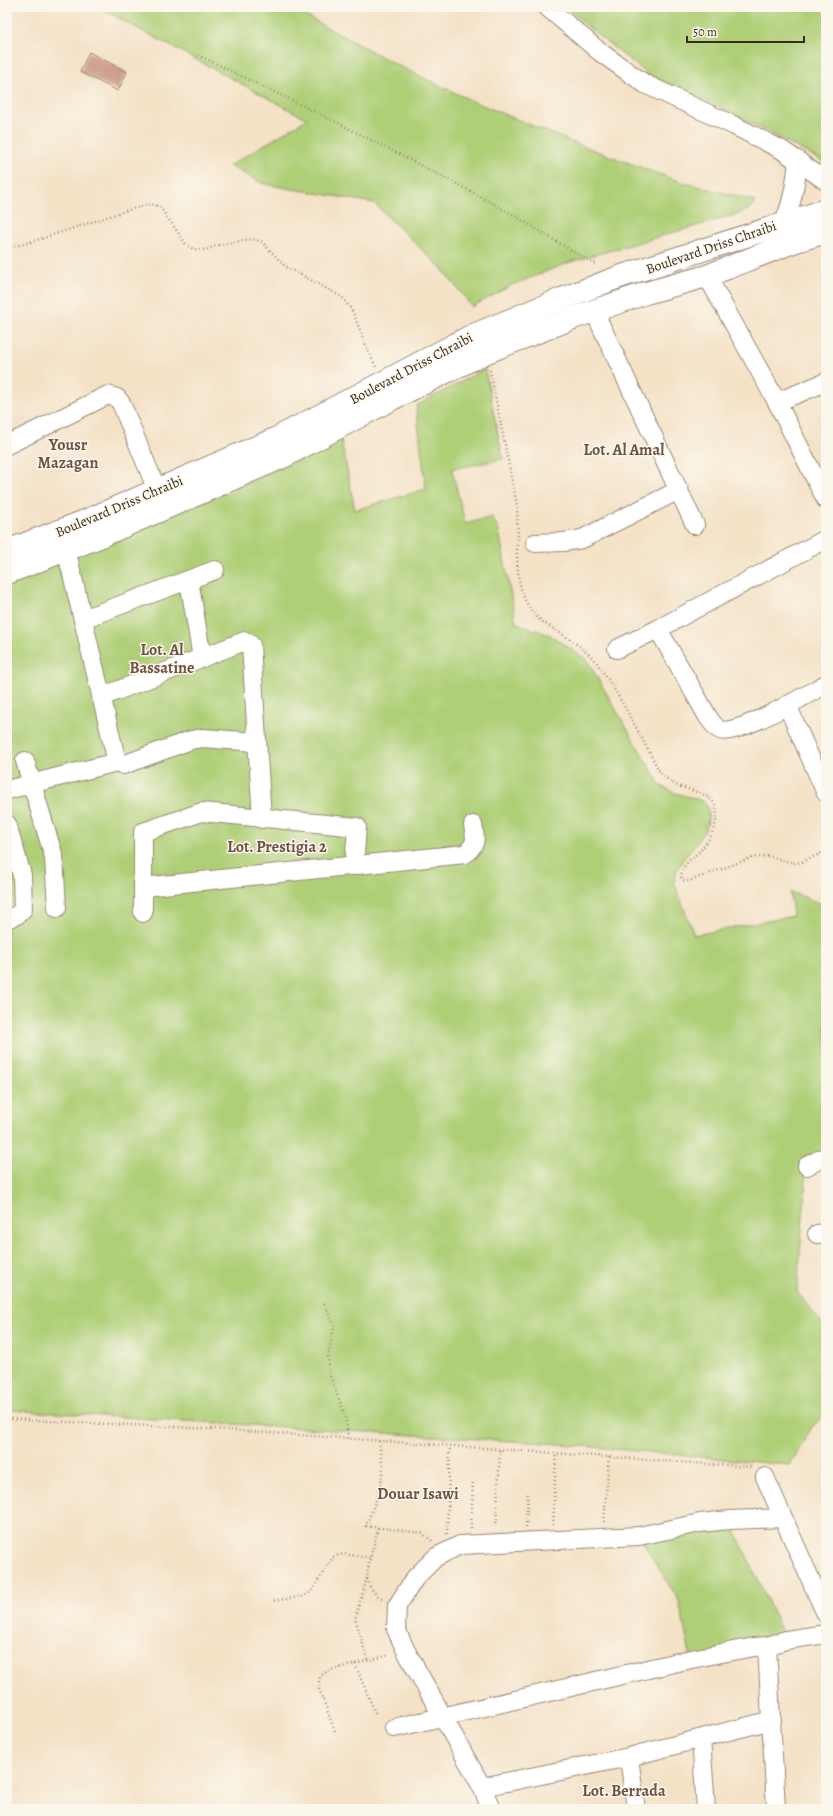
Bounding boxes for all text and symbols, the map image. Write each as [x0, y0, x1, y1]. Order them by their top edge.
scale bar [687, 18, 804, 44]
text: 50 m [693, 24, 717, 40]
street label: Boulevard Driss Chraibi [643, 216, 779, 279]
street label: Boulevard Driss Chraibi [346, 328, 476, 409]
district label: Yousr Mazagan [38, 434, 98, 474]
district label: Lot. Al Amal [584, 439, 665, 461]
street label: Boulevard Driss Chraibi [53, 471, 186, 542]
district label: Lot. Al Bassatine [130, 639, 194, 679]
district label: Lot. Prestigia 2 [227, 836, 327, 858]
district label: Douar Isawi [377, 1483, 459, 1505]
district label: Lot. Berrada [582, 1780, 666, 1802]

